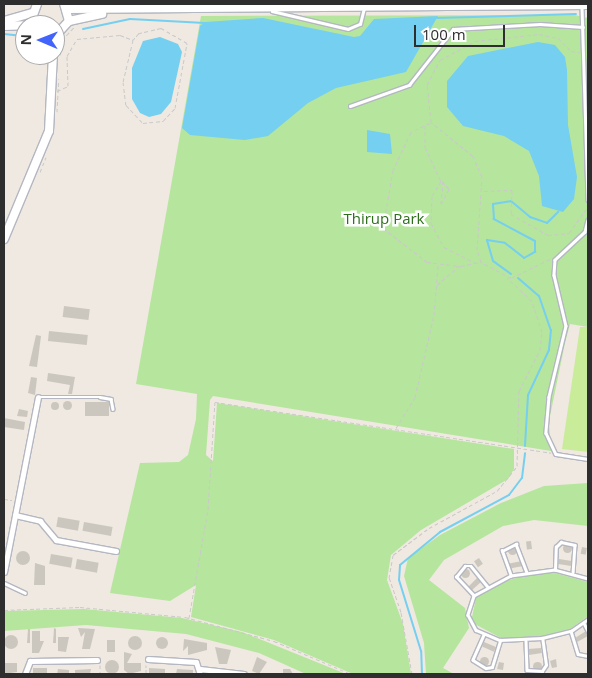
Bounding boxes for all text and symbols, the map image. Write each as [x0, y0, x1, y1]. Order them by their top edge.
north arrow [15, 15, 65, 65]
scale bar [417, 15, 508, 47]
text: 100 m [422, 24, 466, 44]
text: N [16, 34, 35, 46]
park label: Thirup Park [343, 210, 425, 228]

